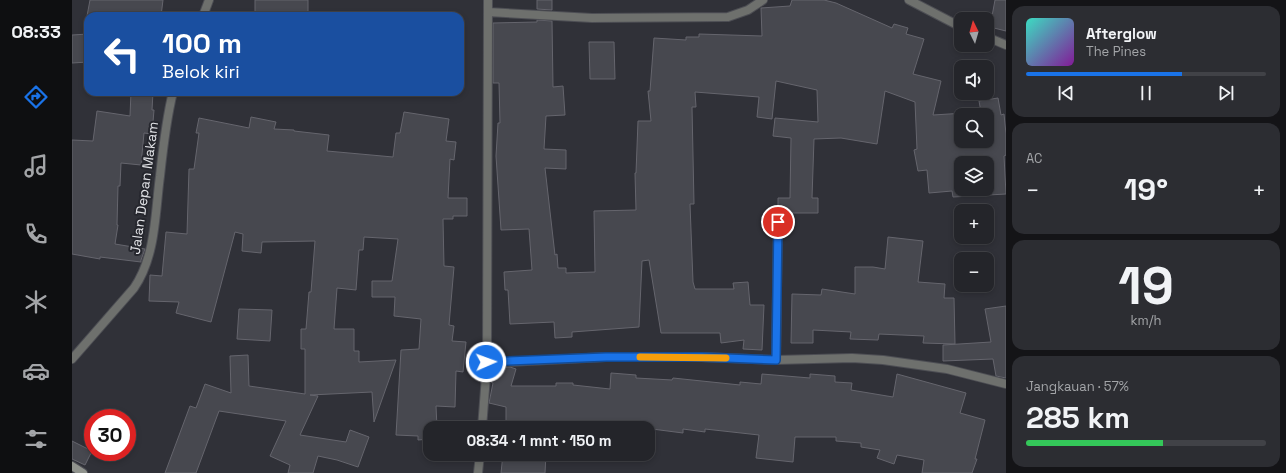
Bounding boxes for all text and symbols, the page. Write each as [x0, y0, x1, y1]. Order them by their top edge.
north arrow [954, 12, 994, 52]
map controls [954, 12, 994, 292]
text: 08:33 [11, 20, 61, 43]
text: Afterglow [1086, 24, 1157, 43]
text: 100 m [162, 25, 242, 61]
icon: left [96, 28, 148, 80]
text: The Pines [1086, 43, 1146, 60]
text: Belok kiri [162, 60, 240, 83]
button: sound [954, 60, 994, 100]
icon: previous [1055, 82, 1077, 104]
icon: pause [1135, 82, 1157, 104]
icon: next [1215, 82, 1237, 104]
icon: directions [22, 83, 50, 111]
button: search [954, 108, 994, 148]
street label: Jalan Depan Makam [126, 120, 162, 256]
text: AC [1026, 150, 1042, 167]
icon: music [22, 152, 50, 180]
button: layers [954, 156, 994, 196]
text: 19° [1124, 170, 1168, 209]
text: − [1026, 176, 1040, 204]
text: + [1252, 176, 1266, 204]
button: + [954, 204, 994, 244]
pin [761, 205, 795, 239]
icon: arrive [767, 211, 789, 233]
icon: phone [22, 220, 50, 248]
button: − [954, 252, 994, 292]
text: 19 [1118, 253, 1174, 319]
icon: climate [22, 288, 50, 316]
text: km/h [1131, 312, 1161, 329]
position arrow [465, 341, 507, 383]
icon: car [22, 357, 50, 385]
text: Jangkauan · 57% [1026, 378, 1129, 395]
text: 285 km [1026, 398, 1130, 437]
speed limit sign: 30 [84, 409, 136, 461]
icon: filters [22, 425, 50, 453]
text: 08:34 · 1 mnt · 150 m [466, 431, 612, 450]

